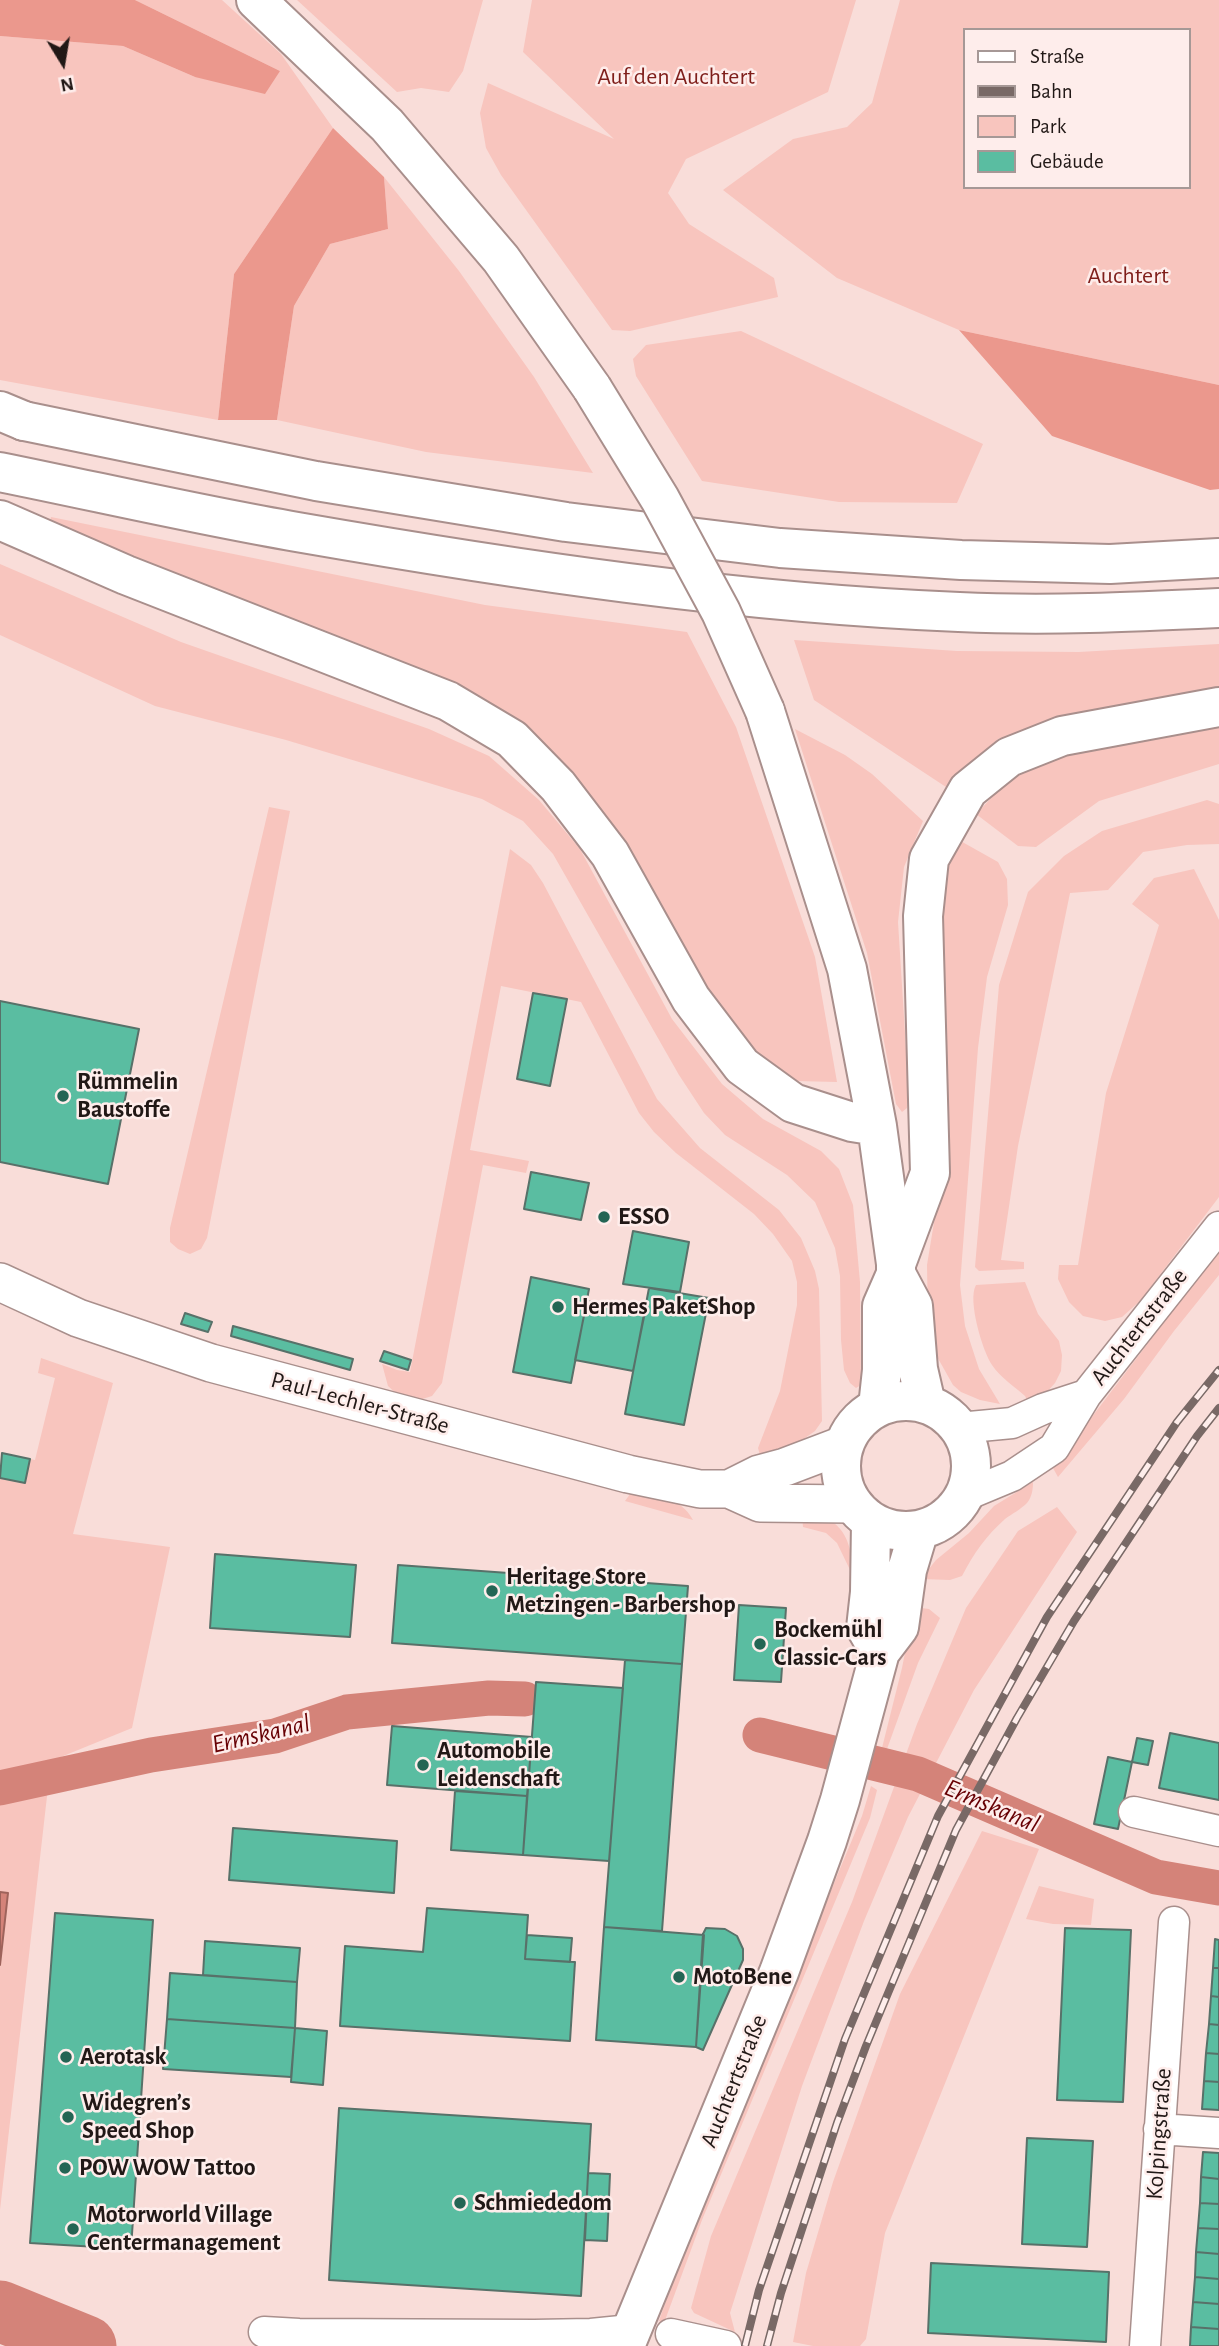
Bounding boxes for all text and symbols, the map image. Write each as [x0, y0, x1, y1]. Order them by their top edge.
north arrow [28, 28, 98, 98]
legend [964, 28, 1191, 189]
text: Straße [1030, 46, 1084, 67]
park label: Auf den Auchtert [597, 63, 755, 91]
text: N [59, 74, 75, 95]
text: Bahn [1030, 81, 1073, 102]
text: Park [1030, 116, 1066, 137]
text: Gebäude [1030, 151, 1104, 172]
park label: Auchtert [1087, 262, 1169, 290]
place label: Rümmelin Baustoffe [77, 1068, 178, 1124]
marker: Rümmelin Baustoffe [55, 1088, 71, 1104]
place label: ESSO [618, 1203, 670, 1231]
marker: ESSO [596, 1209, 612, 1225]
street label: Auchtertstraße [1084, 1263, 1194, 1391]
place label: Hermes PaketShop [572, 1293, 756, 1321]
marker: Hermes PaketShop [550, 1299, 566, 1315]
street label: Paul-Lechler-Straße [268, 1365, 452, 1441]
place label: Heritage Store Metzingen - Barbershop [506, 1563, 736, 1619]
marker: Heritage Store Metzingen - Barbershop [484, 1583, 500, 1599]
place label: Bockemühl Classic-Cars [774, 1616, 886, 1672]
marker: Bockemühl Classic-Cars [752, 1636, 768, 1652]
water label: Ermskanal [209, 1708, 313, 1760]
place label: Automobile Leidenschaft [437, 1737, 560, 1793]
marker: Automobile Leidenschaft [415, 1757, 431, 1773]
water label: Ermskanal [940, 1772, 1044, 1840]
place label: MotoBene [693, 1963, 792, 1991]
marker: MotoBene [671, 1969, 687, 1985]
street label: Auchtertstraße [694, 2010, 774, 2152]
place label: Aerotask [80, 2043, 166, 2071]
marker: Aerotask [58, 2049, 74, 2065]
street label: Kolpingstraße [1140, 2067, 1178, 2201]
place label: Widegren’s Speed Shop [82, 2089, 194, 2145]
marker: Widegren’s Speed Shop [60, 2109, 76, 2125]
place label: POW WOW Tattoo [79, 2154, 256, 2182]
marker: POW WOW Tattoo [57, 2160, 73, 2176]
place label: Schmiededom [474, 2189, 612, 2217]
marker: Schmiededom [452, 2195, 468, 2211]
place label: Motorworld Village Centermanagement [87, 2201, 280, 2257]
marker: Motorworld Village Centermanagement [65, 2221, 81, 2237]

